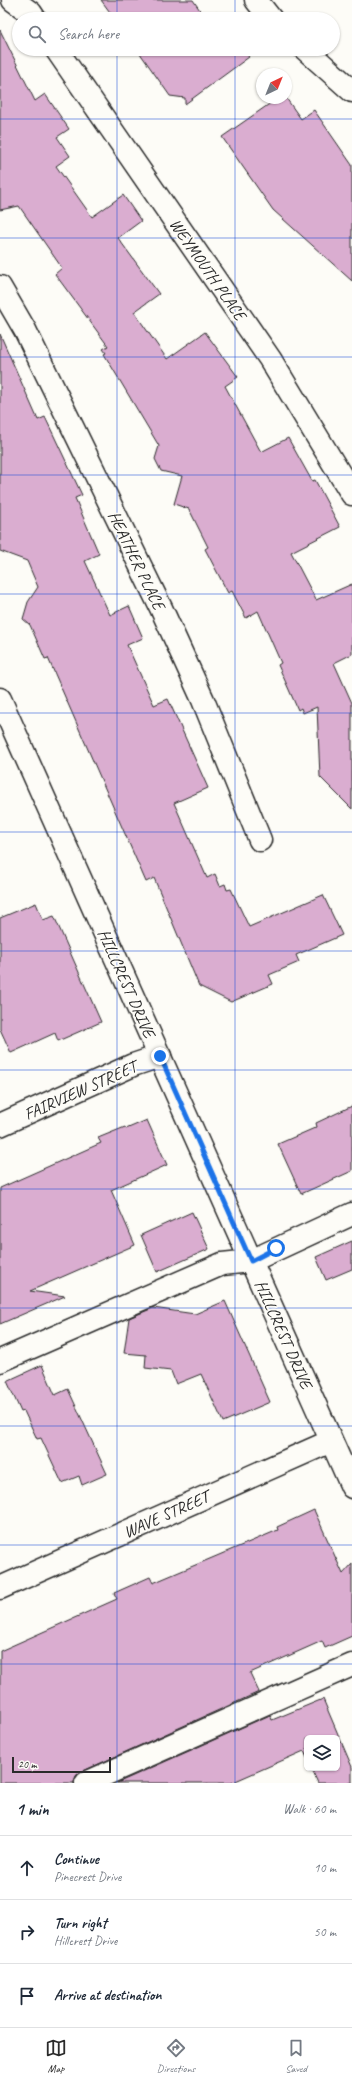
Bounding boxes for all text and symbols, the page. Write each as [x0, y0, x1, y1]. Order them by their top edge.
search box [12, 12, 340, 56]
icon: search [26, 23, 48, 45]
text: Search here [58, 25, 119, 44]
north arrow [256, 68, 292, 104]
street label: WEYMOUTH PLACE [165, 214, 252, 326]
street label: HEATHER PLACE [104, 507, 171, 615]
street label: HILLCREST DRIVE [93, 926, 161, 1043]
route end [151, 1047, 169, 1065]
street label: FAIRVIEW STREET [21, 1055, 144, 1125]
route start [267, 1239, 285, 1257]
street label: HILLCREST DRIVE [250, 1277, 318, 1394]
street label: WAVE STREET [120, 1485, 216, 1543]
map controls [304, 1735, 340, 1771]
button: layers [304, 1735, 340, 1771]
scale bar [12, 1755, 111, 1774]
text: 20 m [18, 1757, 37, 1771]
text: 1 min [16, 1799, 49, 1820]
text: Walk · 60 m [283, 1801, 336, 1817]
text: Continue [54, 1850, 99, 1869]
icon: ahead [16, 1857, 38, 1879]
text: 10 m [314, 1860, 336, 1876]
text: Pinecrest Drive [54, 1869, 121, 1885]
text: Turn right [54, 1914, 107, 1933]
icon: right [16, 1921, 38, 1943]
text: 50 m [314, 1924, 336, 1940]
text: Hillcrest Drive [54, 1933, 117, 1949]
icon: arrive [16, 1985, 38, 2007]
text: Arrive at destination [54, 1986, 161, 2005]
tab: Map [45, 2037, 67, 2075]
tab: Directions [157, 2037, 195, 2075]
tab: Saved [285, 2037, 307, 2075]

